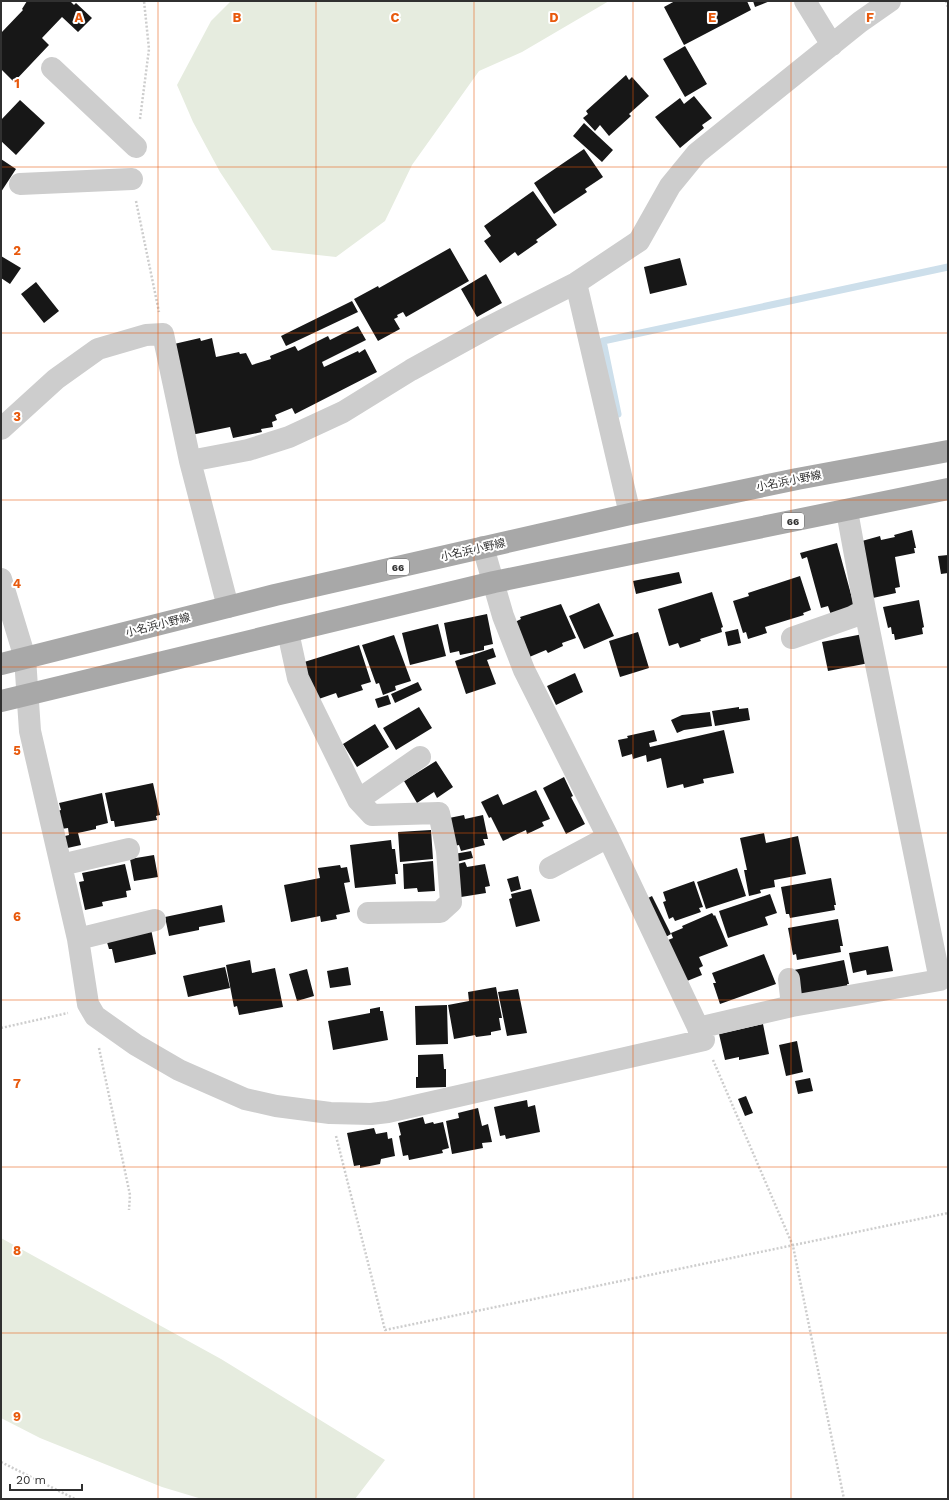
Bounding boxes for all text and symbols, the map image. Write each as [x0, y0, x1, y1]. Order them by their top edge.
text: A [75, 10, 84, 25]
text: B [233, 10, 242, 25]
text: C [391, 10, 400, 25]
text: D [549, 10, 559, 25]
text: E [708, 10, 716, 25]
text: F [866, 10, 874, 25]
text: 1 [14, 76, 20, 91]
text: 2 [13, 243, 21, 258]
text: 3 [13, 409, 21, 424]
street label: 小名浜小野線 [755, 468, 823, 494]
road number: 66 [782, 513, 804, 529]
street label: 小名浜小野線 [439, 536, 507, 564]
road number: 66 [387, 559, 409, 575]
text: 4 [13, 576, 22, 591]
street label: 小名浜小野線 [124, 611, 192, 639]
text: 5 [13, 743, 21, 758]
text: 6 [13, 909, 21, 924]
text: 7 [13, 1076, 21, 1091]
text: 8 [13, 1243, 21, 1258]
text: 9 [13, 1409, 21, 1424]
scale bar [10, 1466, 82, 1492]
text: 20 m [16, 1473, 46, 1487]

